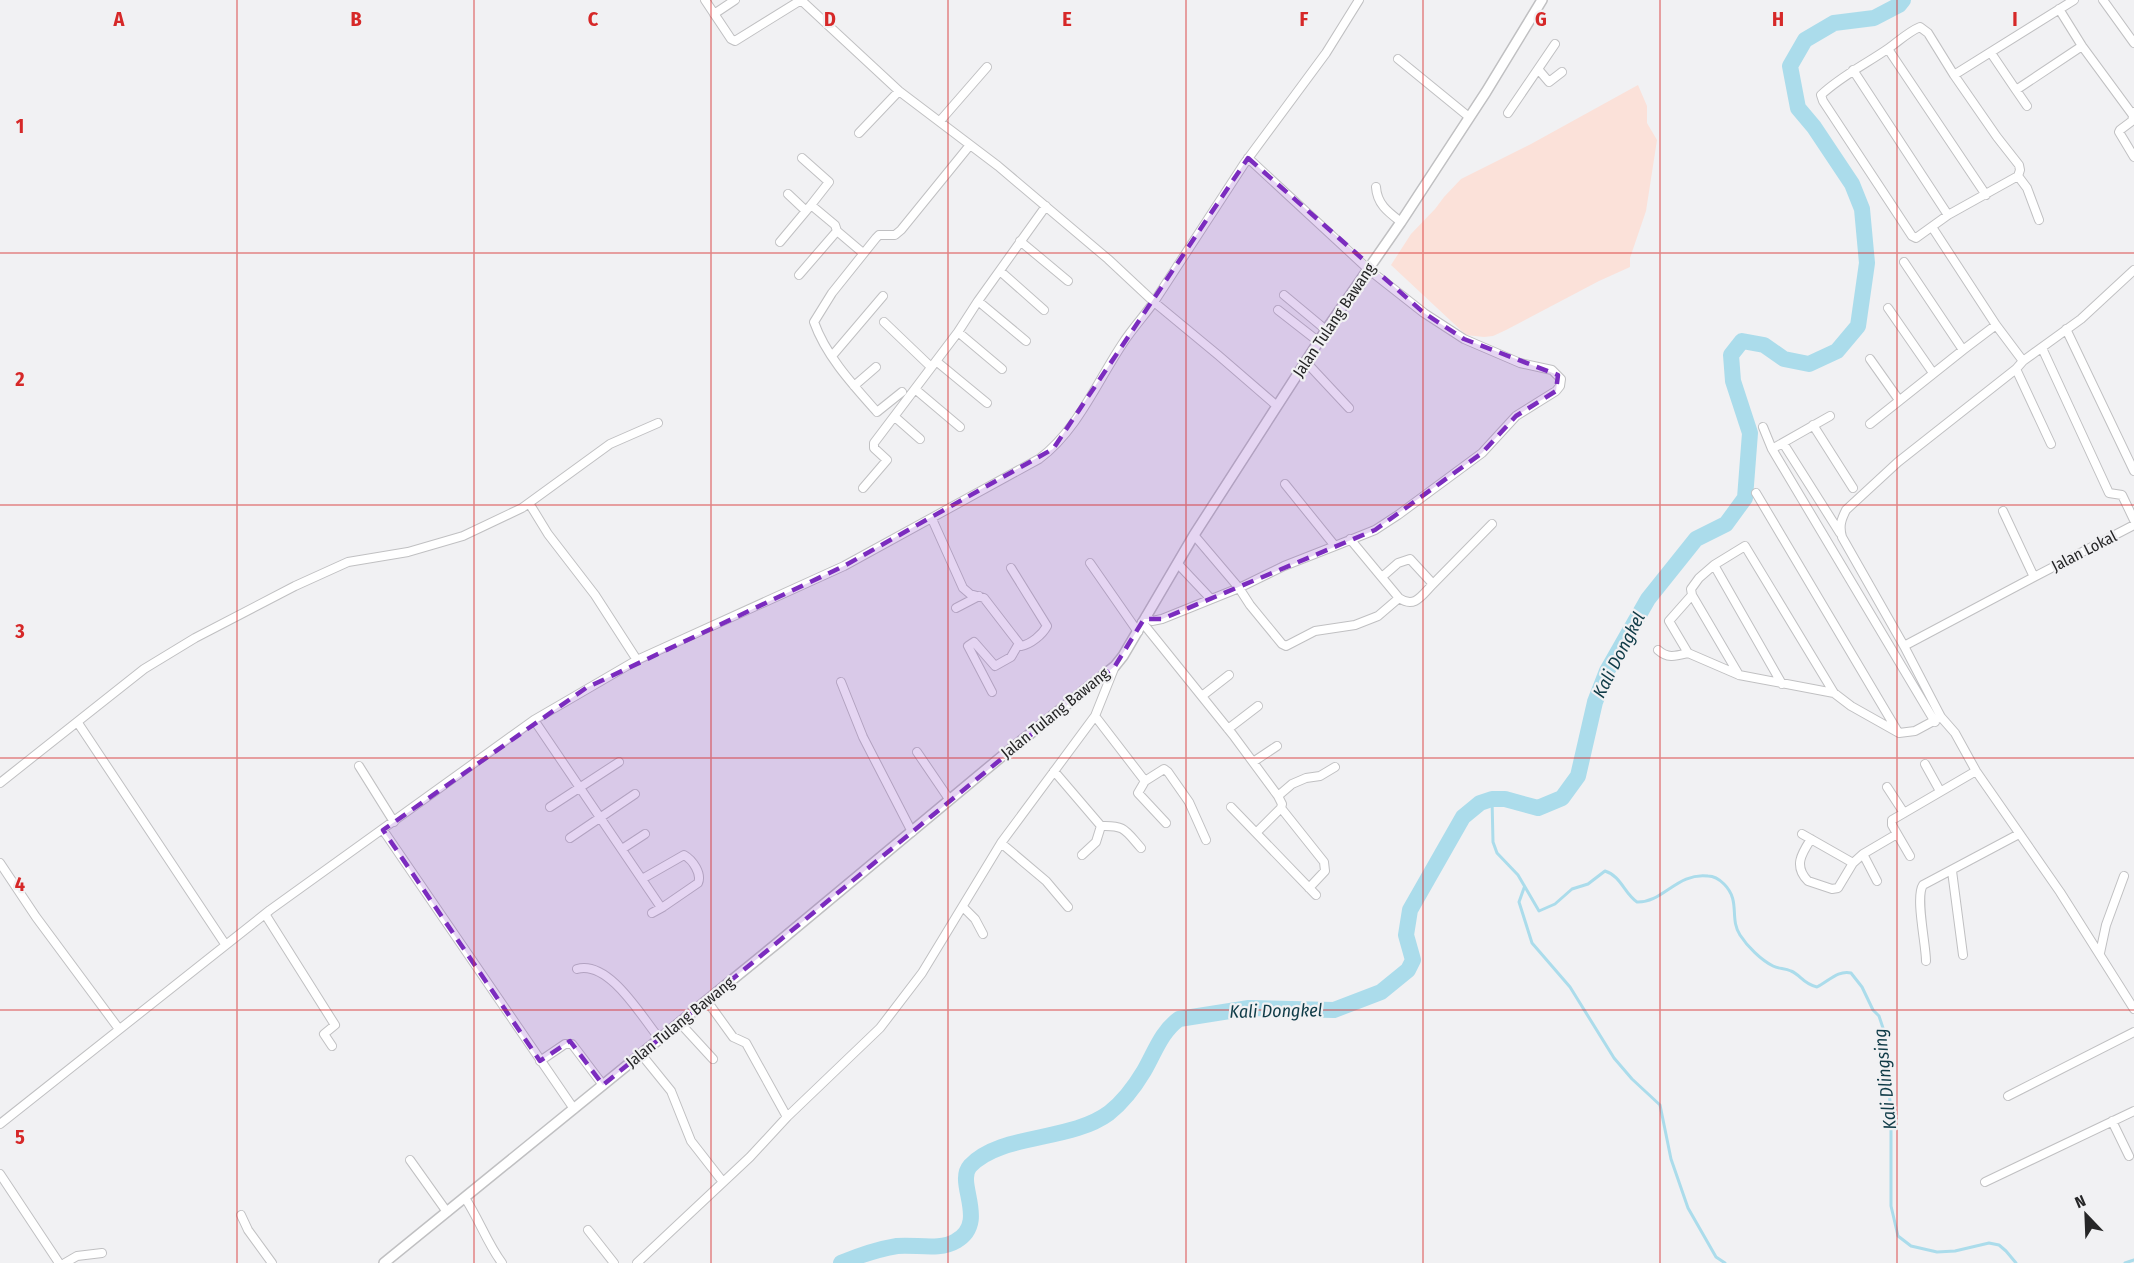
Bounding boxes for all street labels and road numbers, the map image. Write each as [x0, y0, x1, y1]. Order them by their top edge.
street label: Jalan Tulang Bawang [1289, 259, 1380, 381]
street label: Jalan Lokal [2048, 527, 2120, 575]
street label: Jalan Tulang Bawang [997, 663, 1113, 762]
street label: Jalan Tulang Bawang [622, 972, 738, 1071]

